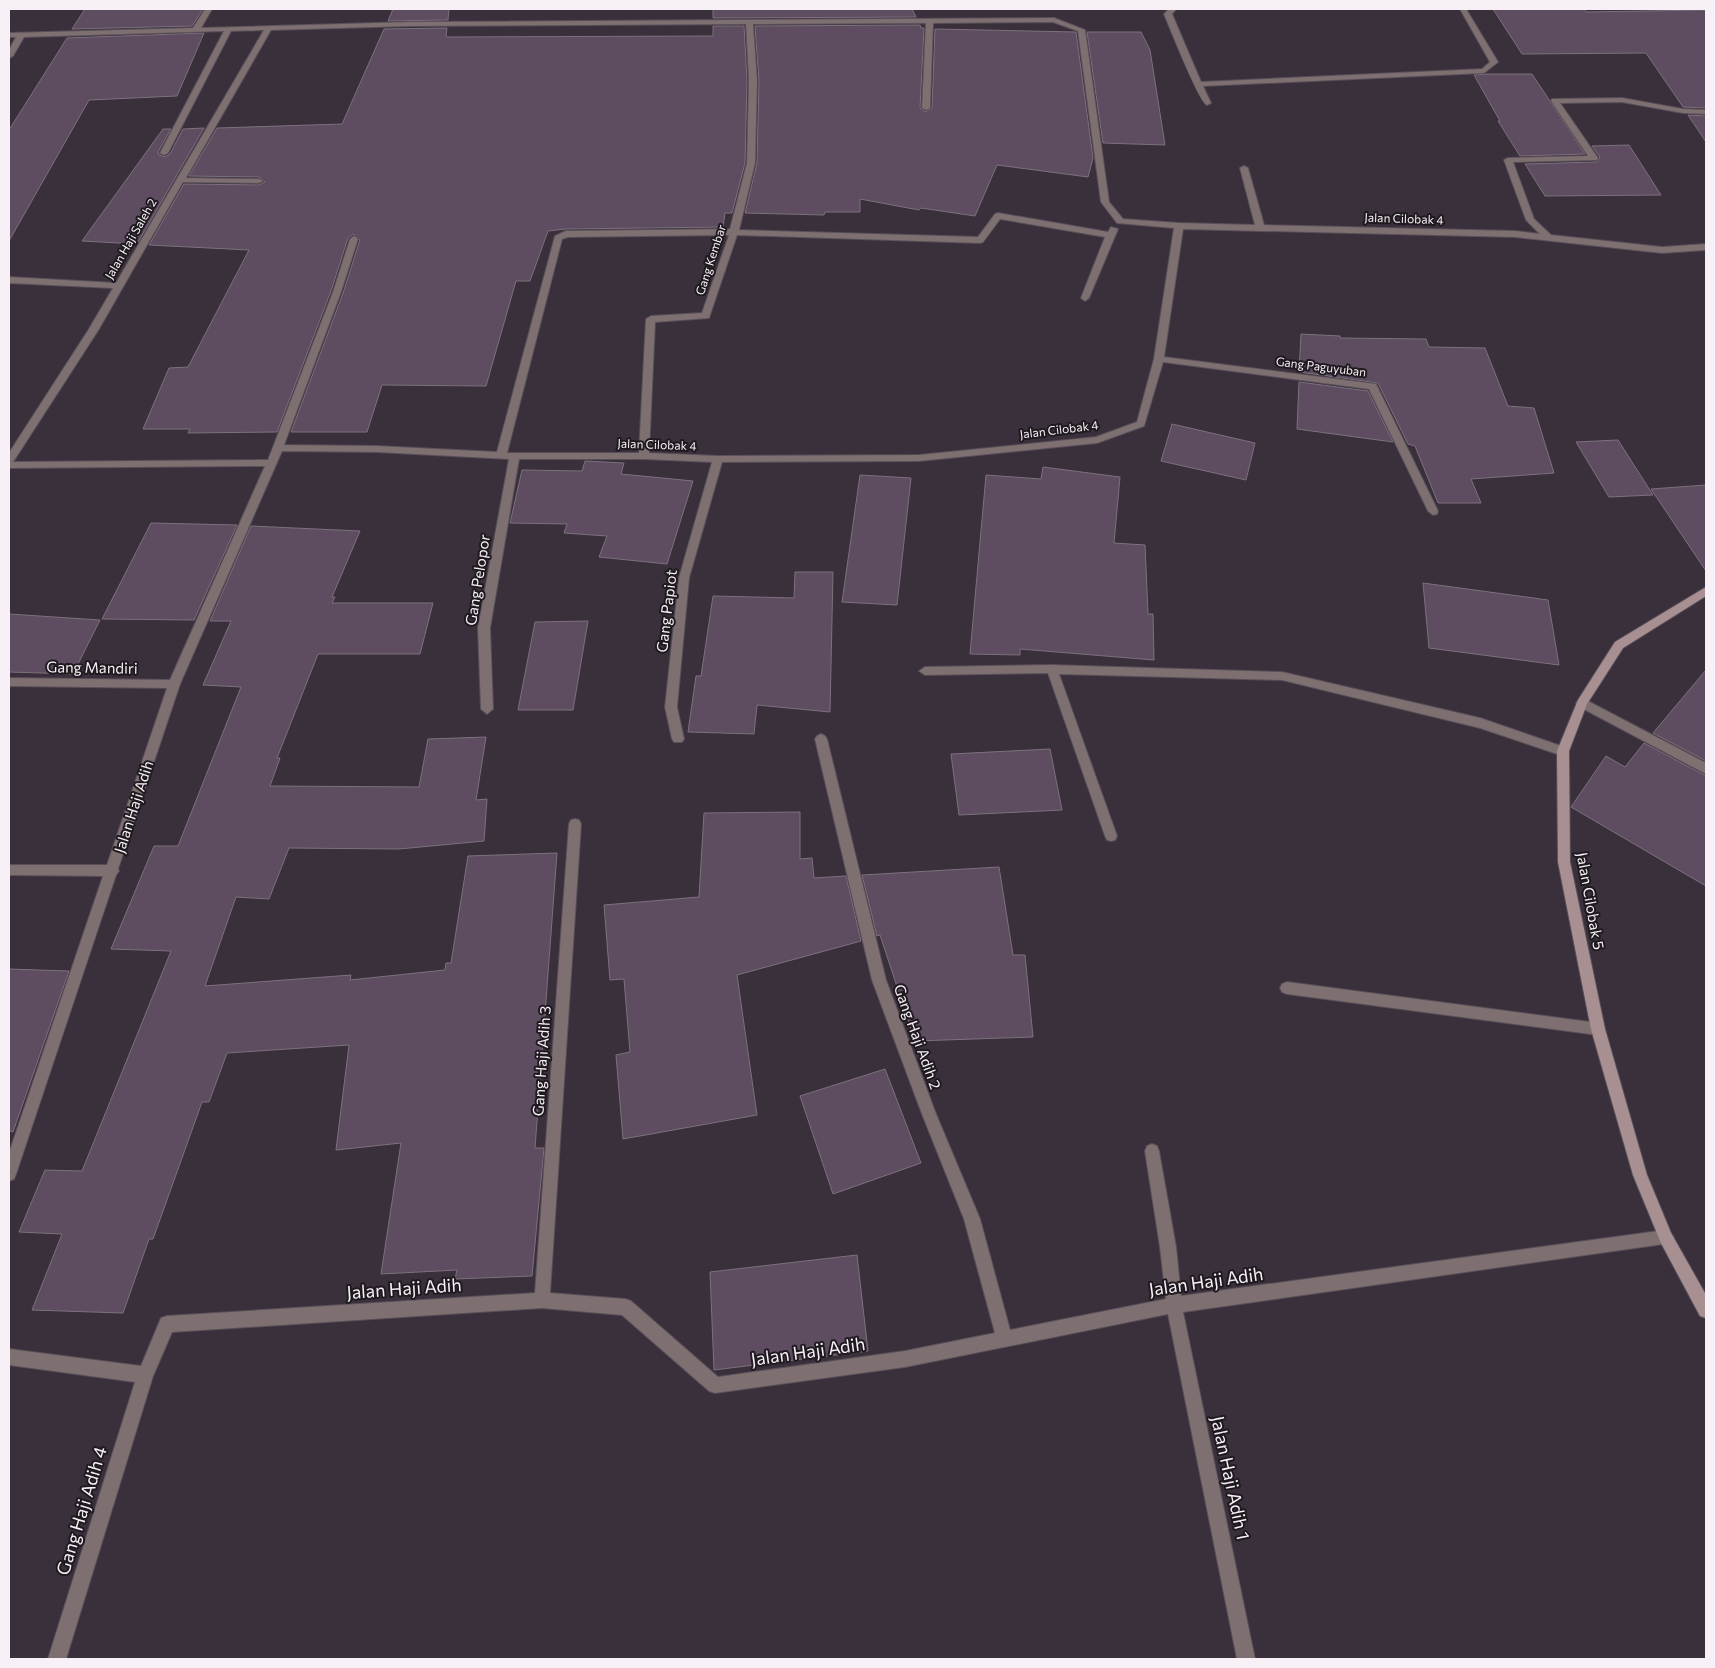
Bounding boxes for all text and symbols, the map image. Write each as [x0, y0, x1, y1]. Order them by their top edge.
street label: Jalan Haji Saleh 2 [101, 196, 160, 282]
street label: Jalan Cilobak 4 [1364, 210, 1444, 227]
street label: Gang Kembar [692, 222, 728, 297]
street label: Gang Paguyuban [1275, 354, 1367, 378]
street label: Jalan Cilobak 4 [1019, 417, 1099, 442]
street label: Jalan Cilobak 4 [617, 436, 697, 453]
street label: Gang Pelopor [461, 533, 493, 627]
street label: Gang Papiot [652, 568, 680, 653]
street label: Gang Mandiri [46, 657, 138, 677]
street label: Jalan Haji Adih [110, 758, 156, 855]
street label: Jalan Cilobak 5 [1574, 851, 1608, 951]
street label: Gang Haji Adih 2 [891, 982, 945, 1092]
street label: Gang Haji Adih 3 [528, 1005, 554, 1117]
street label: Jalan Haji Adih [1147, 1262, 1264, 1300]
street label: Jalan Haji Adih [346, 1273, 462, 1303]
street label: Jalan Haji Adih [749, 1332, 866, 1370]
street label: Jalan Haji Adih 1 [1207, 1414, 1255, 1542]
street label: Gang Haji Adih 4 [51, 1444, 111, 1578]

